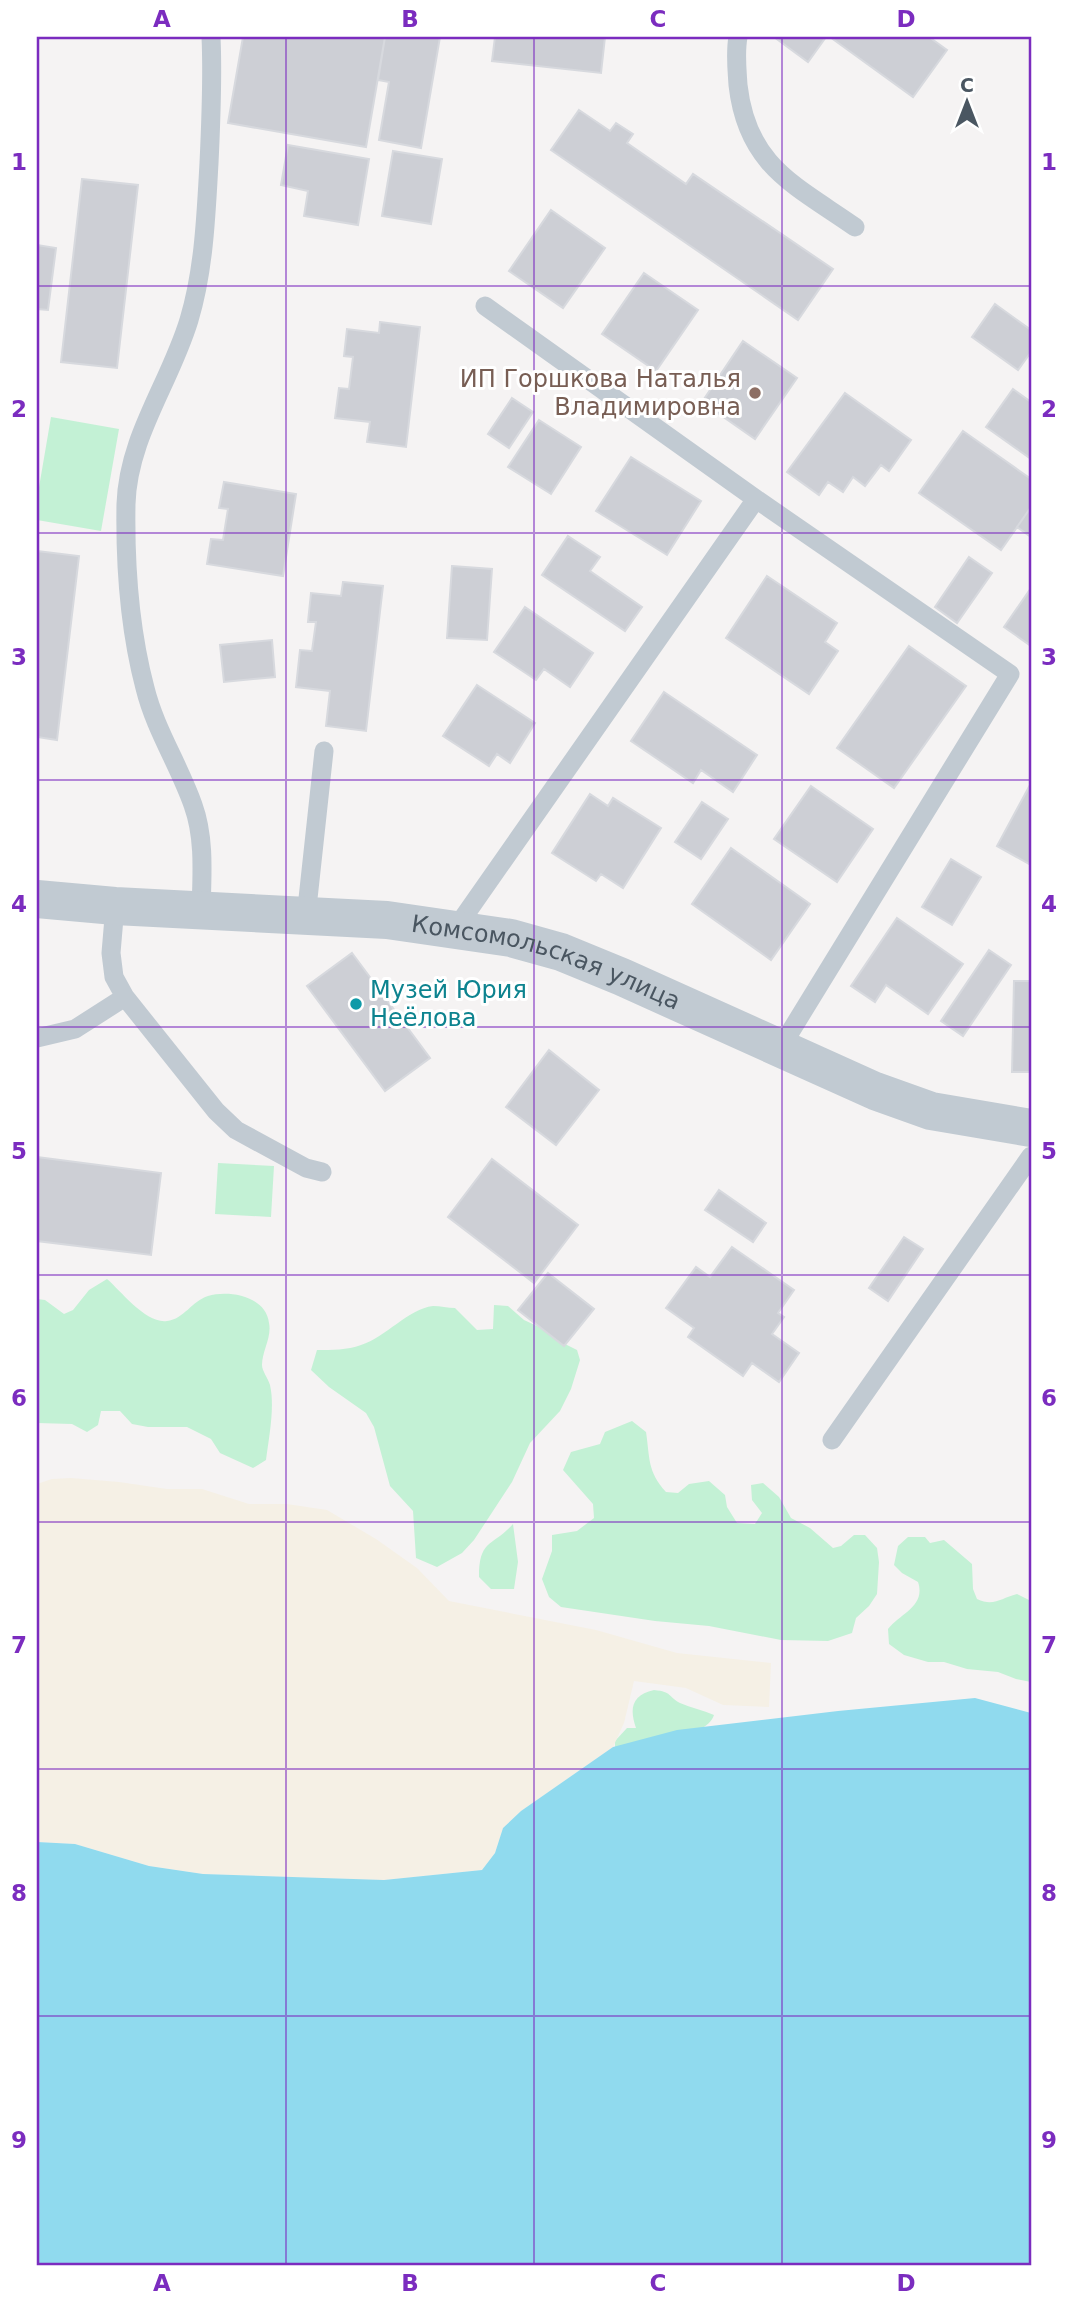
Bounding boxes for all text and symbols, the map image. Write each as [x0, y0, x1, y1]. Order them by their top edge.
text: A [153, 6, 171, 32]
text: B [401, 6, 419, 32]
text: C [650, 6, 666, 32]
text: D [896, 6, 916, 32]
north arrow [932, 66, 1002, 136]
text: С [960, 74, 974, 96]
text: 1 [11, 149, 27, 175]
text: 1 [1041, 149, 1057, 175]
place label: ИП Горшкова Наталья Владимировна [460, 365, 741, 421]
marker: ИП Горшкова Наталья Владимировна [747, 385, 763, 401]
text: 2 [11, 396, 27, 422]
text: 2 [1041, 396, 1057, 422]
text: 3 [11, 644, 27, 670]
text: 3 [1041, 644, 1057, 670]
text: 4 [11, 891, 27, 917]
text: 4 [1041, 891, 1057, 917]
street label: Комсомольская улица [410, 910, 685, 1015]
place label: Музей Юрия Неёлова [370, 976, 527, 1032]
marker: Музей Юрия Неёлова [348, 996, 364, 1012]
text: 5 [11, 1138, 27, 1164]
text: 5 [1041, 1138, 1057, 1164]
text: 6 [11, 1385, 27, 1411]
text: 6 [1041, 1385, 1057, 1411]
text: 7 [11, 1632, 27, 1658]
text: 7 [1041, 1632, 1057, 1658]
text: 8 [11, 1880, 27, 1906]
text: 8 [1041, 1880, 1057, 1906]
text: 9 [11, 2127, 27, 2153]
text: 9 [1041, 2127, 1057, 2153]
text: A [153, 2270, 171, 2296]
text: B [401, 2270, 419, 2296]
text: C [650, 2270, 666, 2296]
text: D [896, 2270, 916, 2296]

